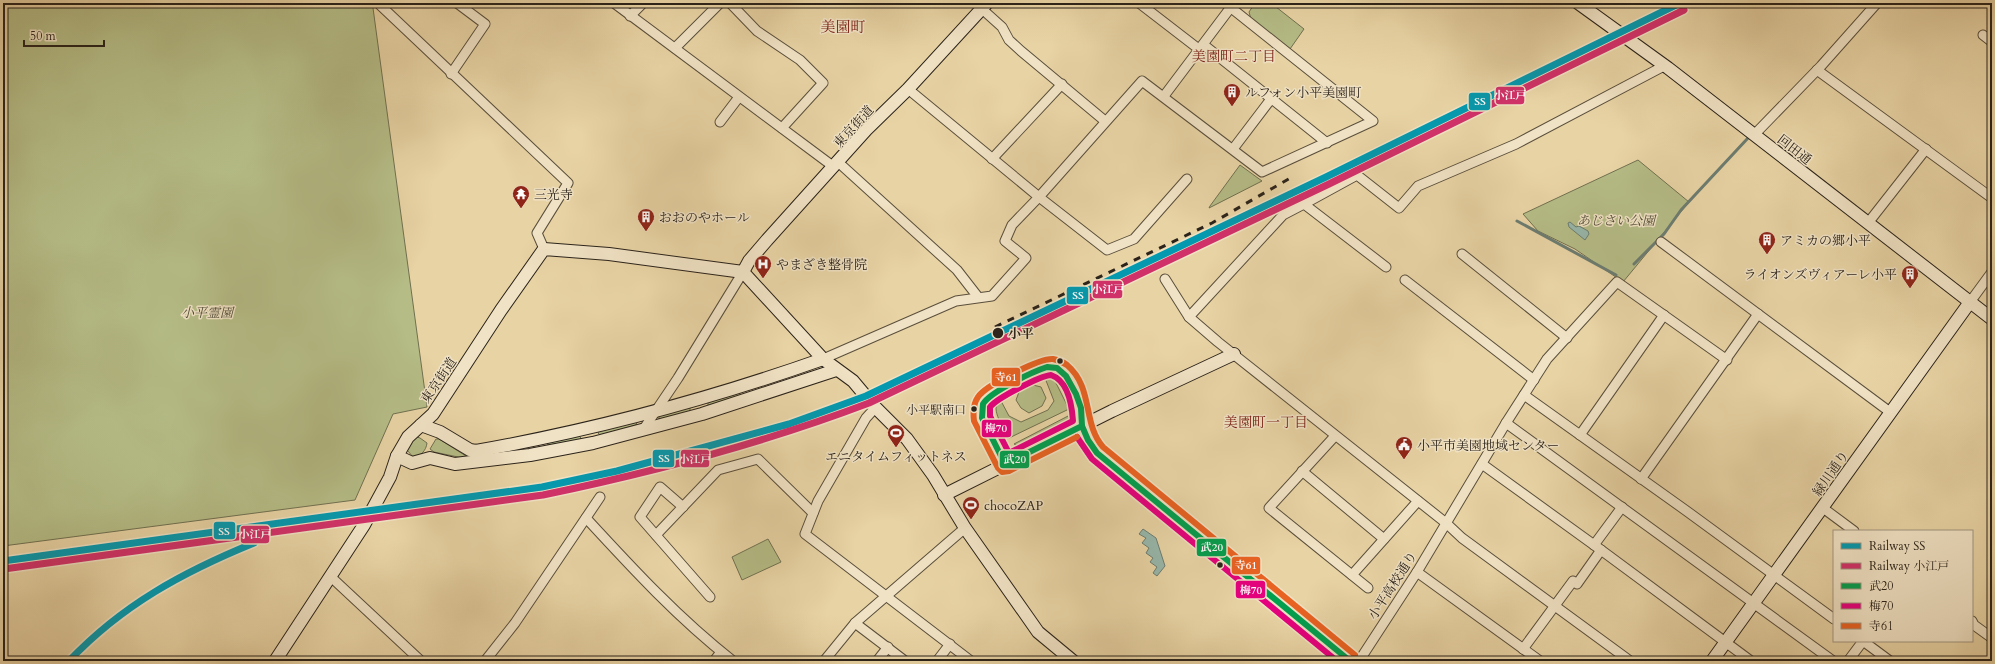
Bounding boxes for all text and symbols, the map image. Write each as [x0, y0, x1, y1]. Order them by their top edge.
district label: 美園町 [820, 17, 866, 37]
scale bar [24, 22, 104, 48]
text: 50 m [30, 28, 57, 44]
district label: 美園町二丁目 [1192, 47, 1276, 66]
building icon: ルフォン小平美園町 [1222, 82, 1242, 107]
place label: ルフォン小平美園町 [1245, 84, 1361, 102]
line badge: 小江戸 [1495, 86, 1525, 105]
text: 小江戸 [1494, 88, 1527, 103]
line badge: SS [1468, 92, 1491, 111]
text: SS [1474, 94, 1486, 109]
street label: 東京街道 [829, 102, 878, 152]
street label: 回田通 [1773, 131, 1815, 169]
temple icon: 三光寺 [511, 184, 531, 209]
place label: 三光寺 [534, 186, 573, 204]
building icon: おおのやホール [636, 207, 656, 232]
place label: おおのやホール [659, 209, 750, 227]
park label: あじさい公園 [1577, 212, 1657, 230]
building icon: アミカの郷小平 [1757, 230, 1777, 255]
place label: アミカの郷小平 [1780, 232, 1871, 250]
hospital icon: やまざき整骨院 [753, 254, 773, 279]
place label: やまざき整骨院 [776, 256, 867, 274]
building icon: ライオンズヴィアーレ小平 [1900, 264, 1920, 289]
place label: ライオンズヴィアーレ小平 [1744, 266, 1897, 284]
line badge: 小江戸 [1092, 280, 1123, 299]
text: 小江戸 [1092, 282, 1125, 297]
line badge: SS [1066, 286, 1089, 305]
text: SS [1072, 288, 1084, 303]
park label: 小平霊園 [181, 304, 235, 322]
place label: 小平 [1008, 325, 1034, 343]
marker: 小平 [991, 326, 1005, 340]
street label: 東京街道 [417, 354, 461, 407]
unlabelled marker [1055, 356, 1065, 366]
line badge: 寺61 [991, 367, 1021, 387]
text: 寺61 [995, 370, 1017, 385]
place label: 小平駅南口 [906, 402, 966, 418]
marker: 小平駅南口 [969, 404, 979, 414]
district label: 美園町一丁目 [1224, 413, 1308, 432]
line badge: 梅70 [981, 419, 1012, 438]
text: 梅70 [985, 421, 1007, 436]
sports icon: エニタイムフィットネス [886, 423, 906, 448]
public building icon: 小平市美園地域センター [1394, 435, 1414, 460]
place label: 小平市美園地域センター [1417, 437, 1559, 455]
street label: 緑川通り [1809, 447, 1853, 500]
place label: エニタイムフィットネス [825, 448, 967, 466]
line badge: SS [652, 449, 675, 468]
line badge: 小江戸 [680, 449, 710, 468]
line badge: 武20 [999, 450, 1030, 469]
text: SS [658, 451, 670, 466]
text: 小江戸 [679, 452, 712, 467]
text: 武20 [1004, 452, 1026, 467]
sports icon: chocoZAP [961, 495, 981, 520]
place label: chocoZAP [984, 497, 1044, 515]
line badge: SS [213, 521, 236, 540]
text: SS [218, 524, 230, 539]
line badge: 小江戸 [240, 525, 270, 544]
text: 小江戸 [239, 527, 272, 542]
legend [1833, 530, 1973, 642]
line badge: 武20 [1196, 538, 1227, 557]
text: Railway SS [1869, 538, 1925, 554]
text: 武20 [1201, 540, 1223, 555]
street label: 小平高校通り [1364, 548, 1422, 623]
line badge: 寺61 [1231, 556, 1261, 575]
text: 寺61 [1235, 558, 1257, 573]
text: Railway 小江戸 [1869, 558, 1949, 574]
unlabelled marker [1215, 560, 1225, 570]
text: 武20 [1869, 578, 1893, 594]
line badge: 梅70 [1235, 580, 1266, 599]
text: 梅70 [1240, 583, 1262, 598]
text: 梅70 [1869, 598, 1893, 614]
text: 寺61 [1869, 618, 1893, 634]

